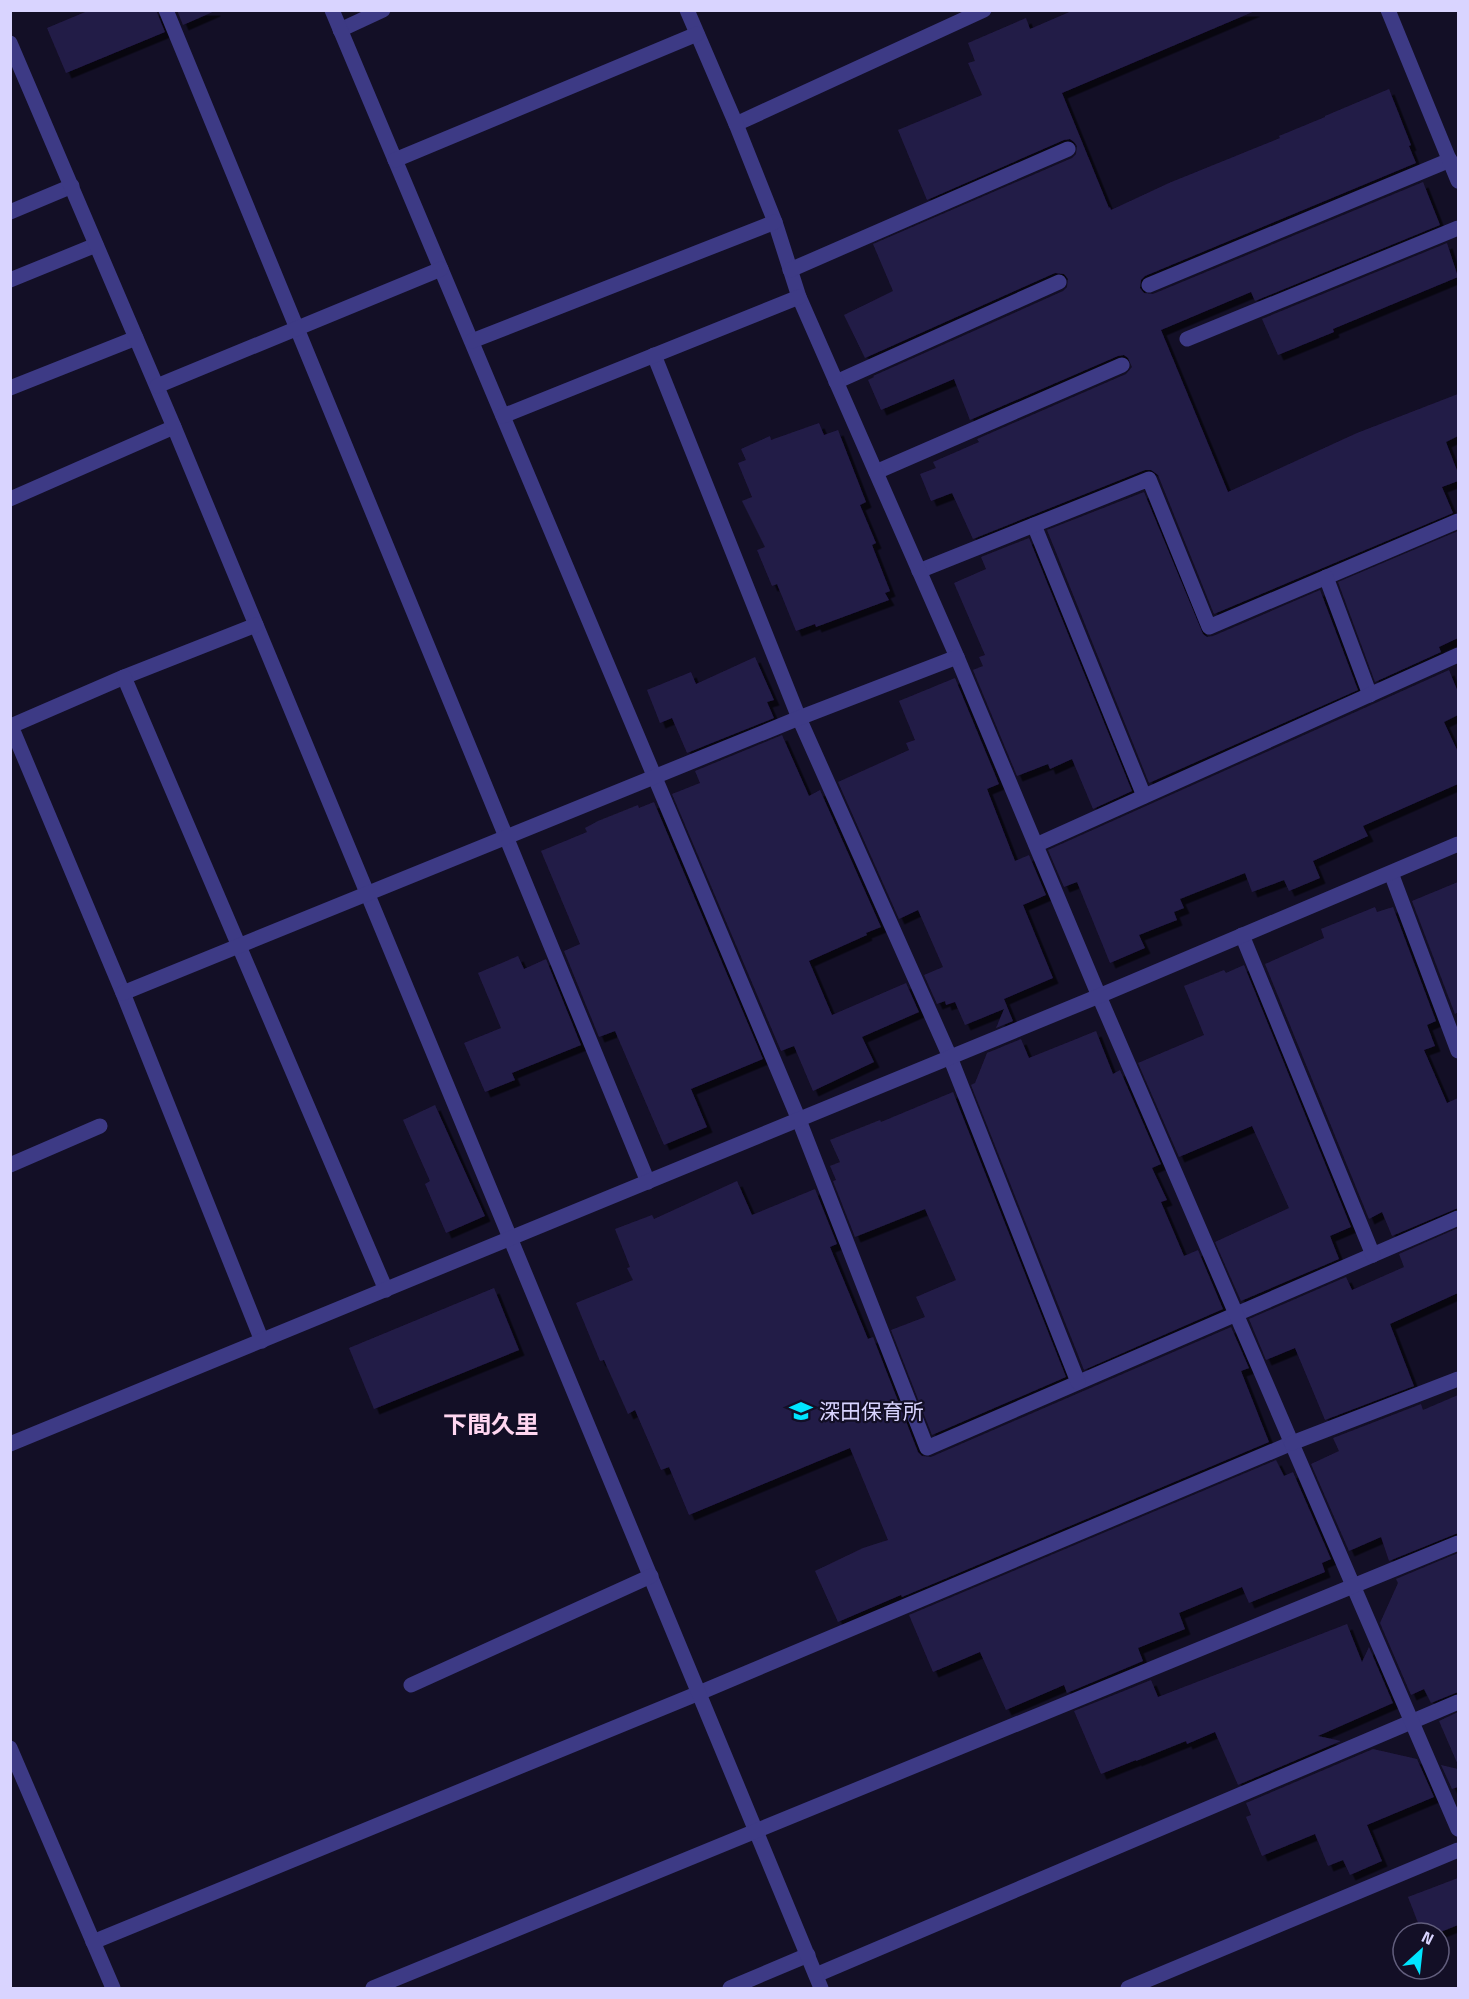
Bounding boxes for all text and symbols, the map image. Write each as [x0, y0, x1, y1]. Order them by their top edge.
place label: 深田保育所 [819, 1395, 924, 1427]
school or university icon: 深田保育所 [788, 1398, 814, 1424]
district label: 下間久里 [443, 1406, 539, 1442]
north arrow [1391, 1921, 1451, 1981]
text: N [1417, 1924, 1438, 1951]

